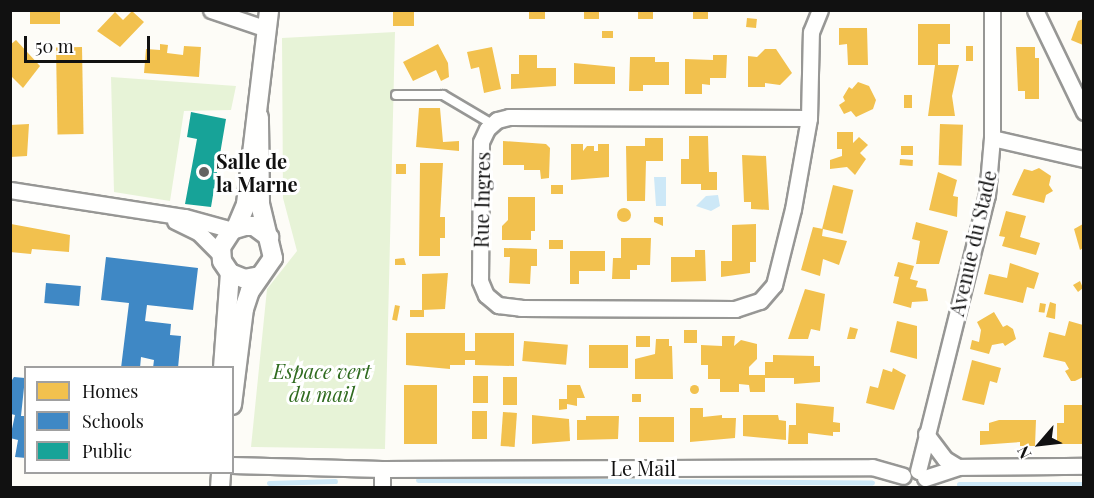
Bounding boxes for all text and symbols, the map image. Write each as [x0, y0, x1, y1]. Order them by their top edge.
scale bar [27, 24, 153, 62]
text: 50 m [35, 34, 74, 58]
place label: Salle de la Marne [216, 148, 298, 195]
street label: Rue Ingres [468, 152, 494, 248]
marker: Salle de la Marne [197, 165, 211, 179]
street label: Avenue du Stade [944, 168, 1000, 318]
park label: Espace vert du mail [273, 358, 371, 405]
legend [24, 366, 234, 474]
text: Homes [82, 379, 138, 403]
text: Schools [82, 409, 144, 433]
north arrow [1010, 414, 1070, 474]
text: Public [82, 439, 132, 463]
text: N [1012, 443, 1036, 463]
street label: Le Mail [610, 455, 676, 479]

